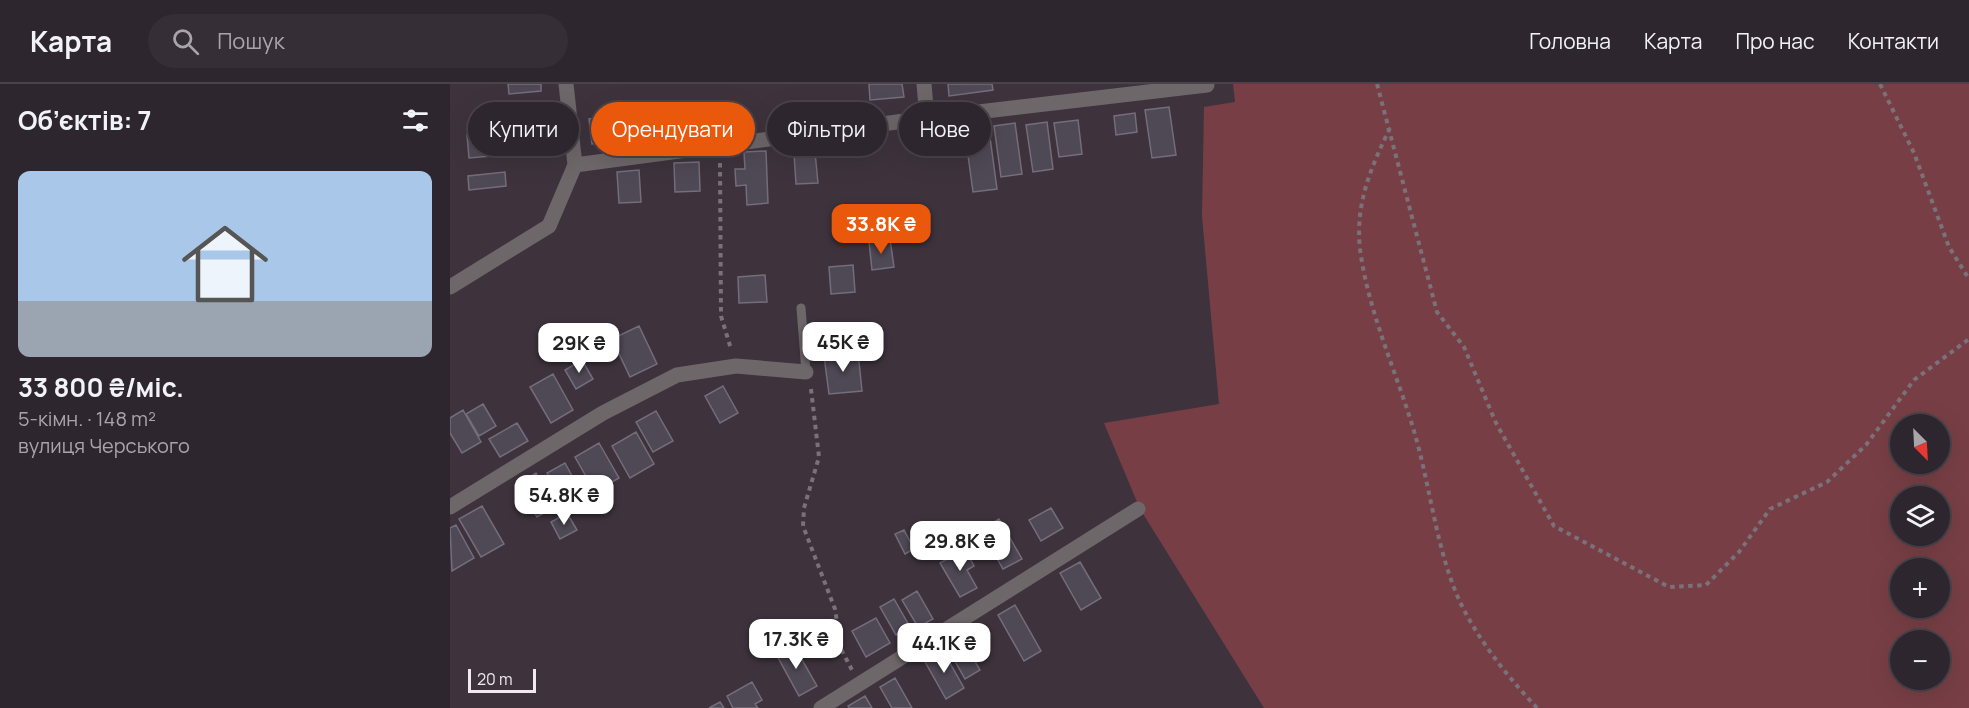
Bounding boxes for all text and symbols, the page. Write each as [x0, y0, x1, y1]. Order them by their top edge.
search box [148, 14, 568, 68]
text: Карта [30, 22, 112, 60]
icon: search [169, 25, 202, 58]
text: Пошук [217, 26, 285, 56]
text: Головна [1529, 27, 1611, 55]
text: Карта [1644, 27, 1702, 55]
text: Про нас [1735, 27, 1815, 55]
text: Контакти [1848, 27, 1939, 55]
text: Об’єктів: 7 [18, 102, 151, 138]
chip: Купити [468, 102, 579, 156]
chip: Орендувати [591, 102, 755, 156]
chip: Фільтри [767, 102, 887, 156]
chip: Нове [899, 102, 991, 156]
icon: filters [399, 104, 432, 137]
pin: 33.8K ₴ [826, 204, 936, 255]
icon: home [171, 210, 279, 318]
text: 33.8K ₴ [846, 210, 916, 237]
pin: 45K ₴ [801, 322, 885, 373]
pin: 29K ₴ [537, 323, 621, 374]
text: 45K ₴ [817, 328, 869, 355]
text: 29K ₴ [552, 329, 606, 356]
text: 33 800 ₴/міс. [18, 369, 184, 405]
text: 5-кімн. · 148 m² [18, 405, 156, 432]
north arrow [1890, 414, 1950, 474]
map controls [1890, 414, 1950, 690]
text: вулиця Черського [18, 432, 190, 459]
pin: 54.8K ₴ [509, 475, 619, 526]
text: 54.8K ₴ [529, 481, 599, 508]
button: layers [1890, 486, 1950, 546]
pin: 29.8K ₴ [905, 521, 1015, 572]
text: 29.8K ₴ [924, 527, 996, 554]
button: + [1890, 558, 1950, 618]
pin: 17.3K ₴ [741, 619, 851, 670]
pin: 44.1K ₴ [889, 623, 999, 674]
text: 17.3K ₴ [763, 625, 829, 652]
text: 44.1K ₴ [911, 629, 977, 656]
button: − [1890, 630, 1950, 690]
scale bar [468, 666, 536, 694]
text: 20 m [477, 668, 513, 690]

